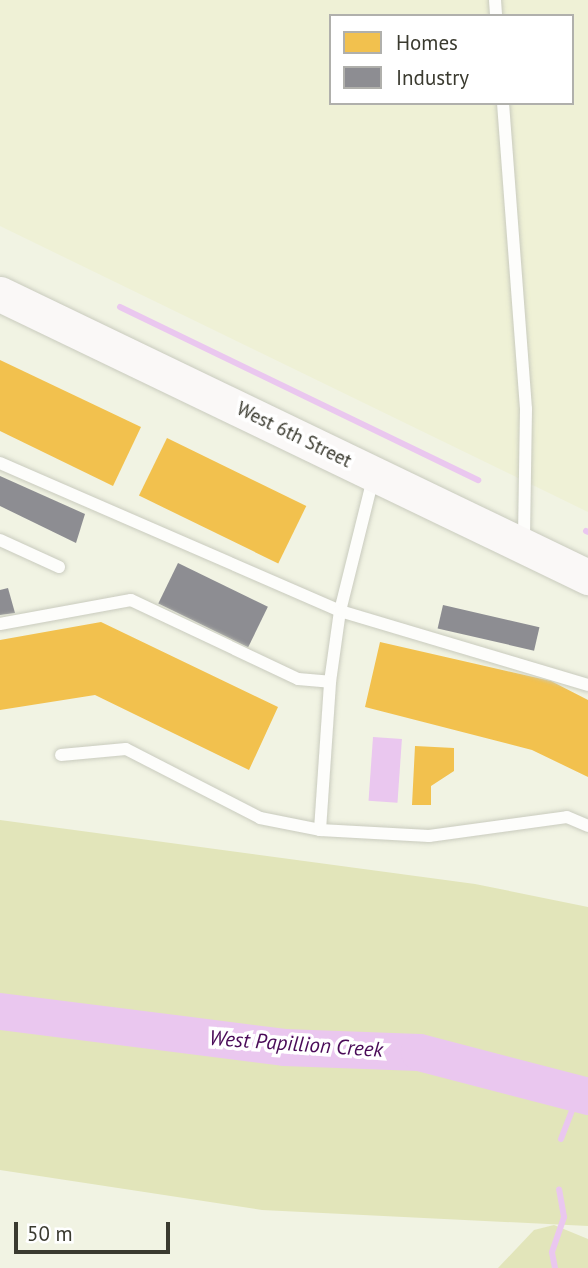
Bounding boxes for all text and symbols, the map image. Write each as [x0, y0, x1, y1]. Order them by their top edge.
legend [329, 14, 574, 105]
text: Homes [396, 29, 458, 56]
text: Industry [396, 64, 469, 91]
street label: West 6th Street [233, 397, 355, 473]
water label: West Papillion Creek [208, 1025, 384, 1063]
scale bar [18, 1208, 173, 1252]
text: 50 m [27, 1220, 73, 1247]

